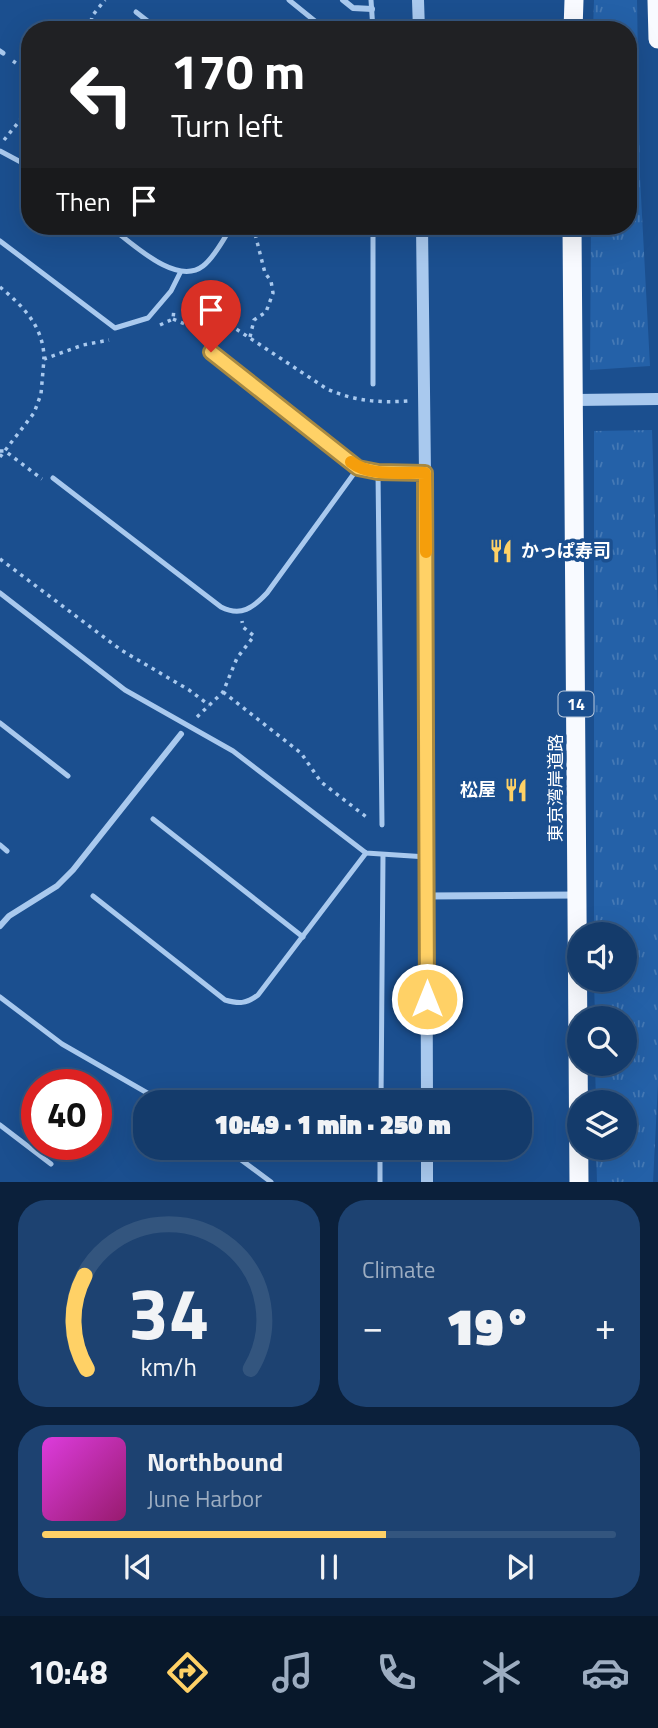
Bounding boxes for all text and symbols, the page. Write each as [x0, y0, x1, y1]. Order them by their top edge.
text: 170 m [171, 33, 305, 108]
icon: left [56, 49, 147, 140]
text: Turn left [171, 101, 283, 149]
text: Then [56, 182, 111, 221]
icon: arrive [125, 182, 163, 220]
pin [181, 280, 241, 352]
icon: arrive [192, 291, 230, 329]
restaurant icon: かっぱ寿司 [487, 537, 515, 565]
place label: かっぱ寿司 [521, 537, 611, 564]
road number: 14 [558, 692, 594, 716]
street label: 東京湾岸道路 [542, 734, 569, 842]
place label: 松屋 [460, 776, 496, 803]
restaurant icon: 松屋 [502, 776, 530, 804]
map controls [567, 922, 637, 1160]
button: sound [567, 922, 637, 992]
position arrow [390, 962, 464, 1036]
button: search [567, 1006, 637, 1076]
speed limit sign: 40 [21, 1069, 112, 1160]
button: layers [567, 1090, 637, 1160]
text: 10:49 · 1 min · 250 m [214, 1105, 451, 1144]
text: Climate [362, 1252, 435, 1287]
text: 34 [128, 1258, 210, 1368]
text: 19° [446, 1286, 532, 1365]
text: − [362, 1297, 383, 1355]
text: + [595, 1297, 616, 1355]
text: km/h [141, 1348, 197, 1386]
text: Northbound [147, 1442, 283, 1481]
text: June Harbor [147, 1481, 262, 1516]
icon: previous [119, 1548, 157, 1586]
icon: pause [310, 1548, 348, 1586]
icon: next [501, 1548, 539, 1586]
text: 10:48 [28, 1648, 108, 1696]
icon: directions [163, 1648, 212, 1697]
icon: music [268, 1648, 317, 1697]
icon: phone [372, 1648, 421, 1697]
icon: climate [477, 1648, 526, 1697]
icon: car [581, 1648, 630, 1697]

